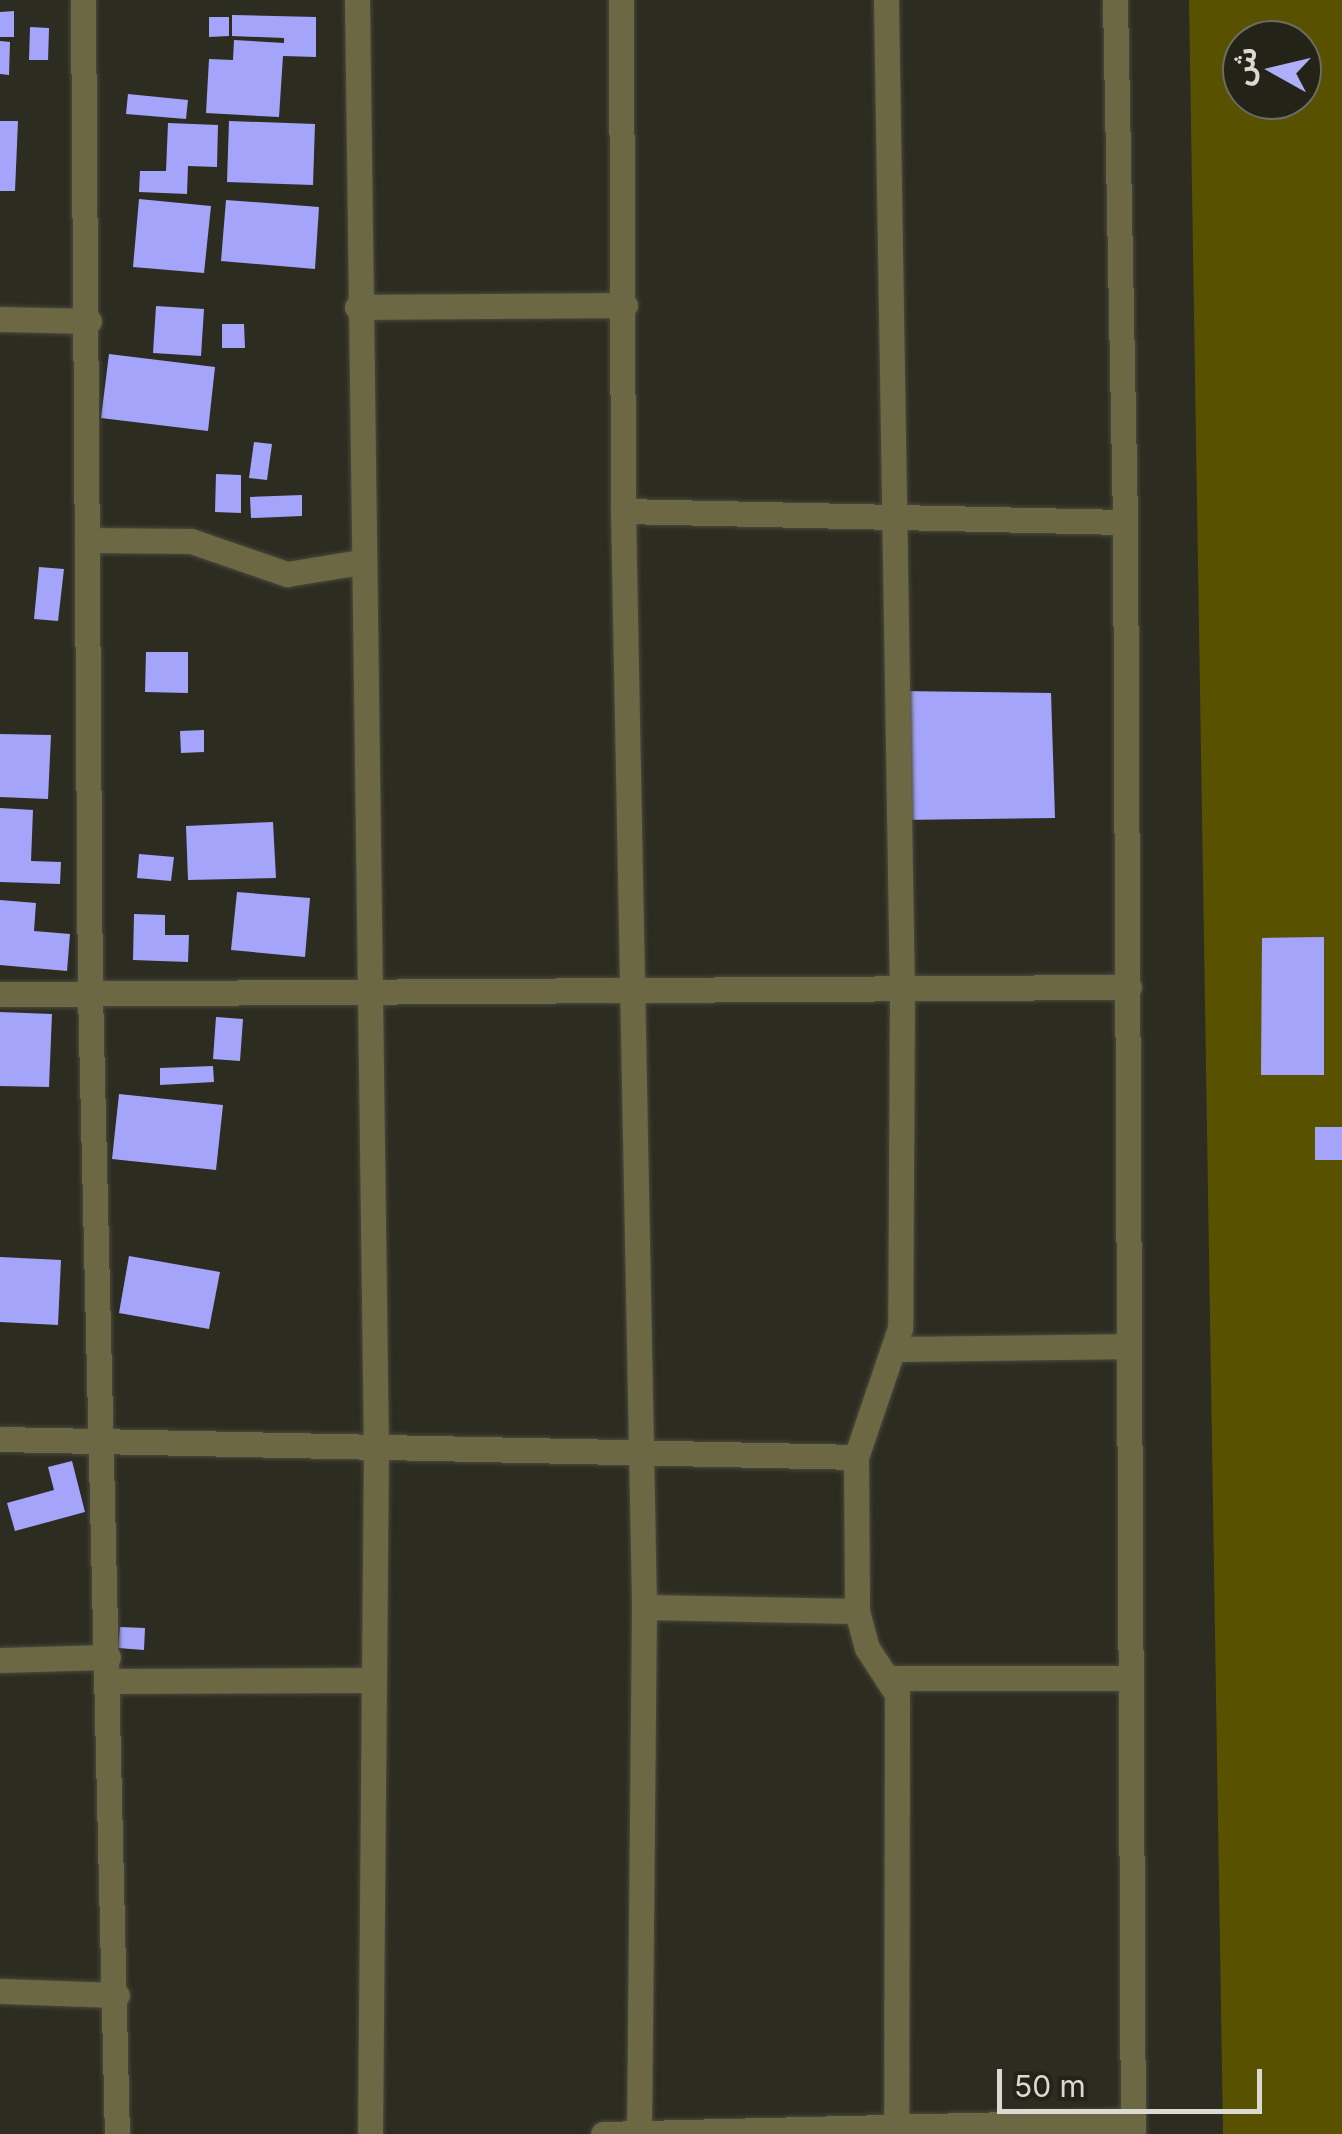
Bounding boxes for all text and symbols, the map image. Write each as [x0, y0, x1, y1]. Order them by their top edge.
north arrow [1222, 20, 1322, 120]
text: ش [1225, 45, 1264, 87]
scale bar [1002, 2049, 1267, 2111]
text: 50 m [1014, 2068, 1086, 2104]

